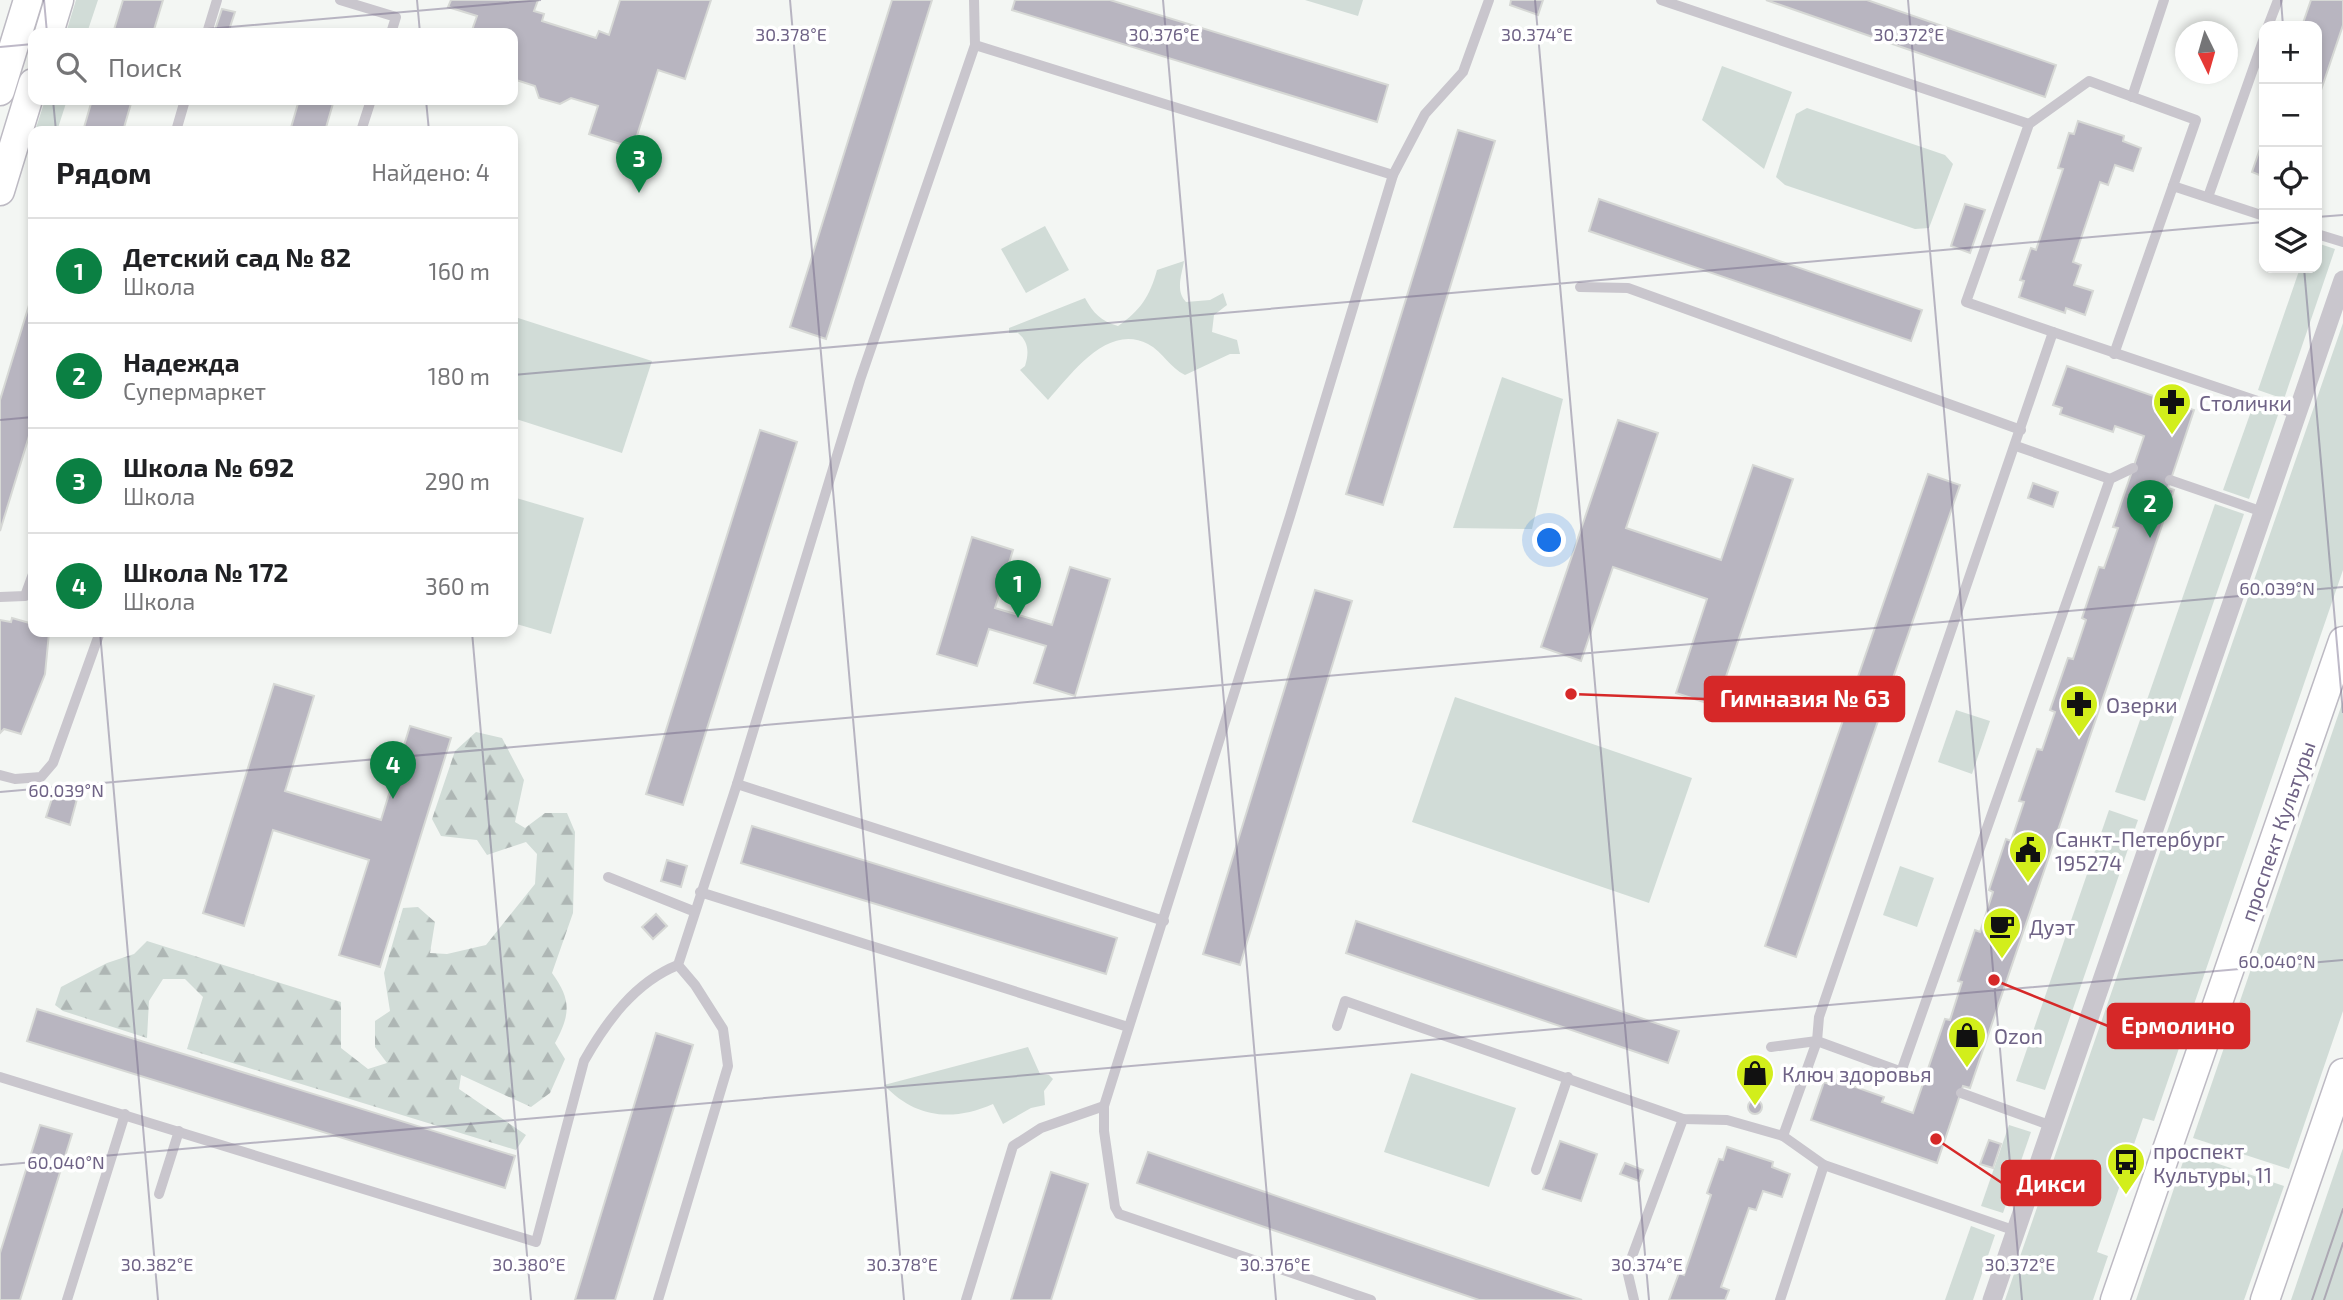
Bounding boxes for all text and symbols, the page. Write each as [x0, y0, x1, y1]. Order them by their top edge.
north arrow [2175, 21, 2238, 84]
map controls [2259, 21, 2322, 273]
button: + [2259, 21, 2322, 84]
text: 30.378°E [755, 23, 827, 45]
text: 30.376°E [1128, 23, 1200, 45]
text: 30.374°E [1501, 23, 1573, 45]
text: 30.372°E [1874, 23, 1944, 45]
search box [28, 28, 518, 105]
icon: search [52, 48, 90, 86]
text: Поиск [108, 51, 182, 82]
button: − [2259, 84, 2322, 147]
pin: 3 [616, 135, 662, 193]
button: locate [2259, 147, 2322, 210]
text: Рядом [56, 154, 152, 190]
text: Найдено: 4 [371, 158, 490, 186]
button: layers [2259, 210, 2322, 273]
text: Детский сад № 82 [123, 241, 351, 272]
text: 1 [74, 257, 84, 285]
text: 160 m [429, 257, 490, 285]
text: Школа [123, 272, 195, 300]
text: Надежда [123, 346, 240, 377]
text: 2 [72, 362, 86, 390]
text: 180 m [428, 362, 490, 390]
text: Супермаркет [123, 377, 266, 405]
pharmacy icon: Столички [2151, 381, 2193, 436]
place label: Столички [2199, 390, 2292, 415]
text: Школа № 692 [123, 451, 294, 482]
text: 3 [72, 467, 86, 495]
text: 290 m [425, 467, 490, 495]
pin: 2 [2127, 480, 2173, 538]
text: Школа [123, 482, 195, 510]
your location [1532, 523, 1566, 557]
text: Школа № 172 [123, 556, 288, 587]
pin: 1 [995, 560, 1041, 618]
text: 4 [72, 572, 86, 600]
text: 360 m [425, 572, 490, 600]
text: 60.039°N [2239, 577, 2315, 599]
text: Школа [123, 587, 195, 615]
callout: Гимназия № 63 [1705, 677, 1904, 721]
pharmacy icon: Озерки [2058, 683, 2100, 738]
text: Гимназия № 63 [1720, 684, 1890, 712]
place label: Озерки [2106, 692, 2178, 717]
street label: проспект Культуры [2234, 737, 2321, 925]
pin: 4 [370, 741, 416, 799]
text: 60.039°N [28, 779, 104, 801]
place label: Санкт-Петербург 195274 [2055, 826, 2225, 875]
public building icon: Санкт-Петербург 195274 [2007, 829, 2049, 884]
cafe icon: Дуэт [1981, 905, 2023, 960]
place label: Дуэт [2029, 914, 2075, 940]
text: 60.040°N [2238, 950, 2316, 972]
callout: Ермолино [2108, 1004, 2249, 1048]
text: Ермолино [2121, 1011, 2235, 1039]
shop icon: Ozon [1946, 1014, 1988, 1069]
place label: Ozon [1994, 1023, 2043, 1048]
shop icon: Ключ здоровья [1734, 1052, 1776, 1107]
place label: Ключ здоровья [1782, 1061, 1932, 1086]
place label: проспект Культуры, 11 [2153, 1138, 2272, 1188]
bus stop icon: проспект Культуры, 11 [2105, 1141, 2147, 1196]
text: 60.040°N [27, 1151, 105, 1173]
callout: Дикси [2002, 1161, 2100, 1205]
text: Дикси [2016, 1169, 2086, 1197]
text: 30.382°E [121, 1253, 193, 1275]
text: 30.380°E [492, 1253, 566, 1275]
text: 30.378°E [866, 1253, 938, 1275]
text: 30.376°E [1239, 1253, 1311, 1275]
text: 30.374°E [1611, 1253, 1683, 1275]
text: 30.372°E [1985, 1253, 2055, 1275]

